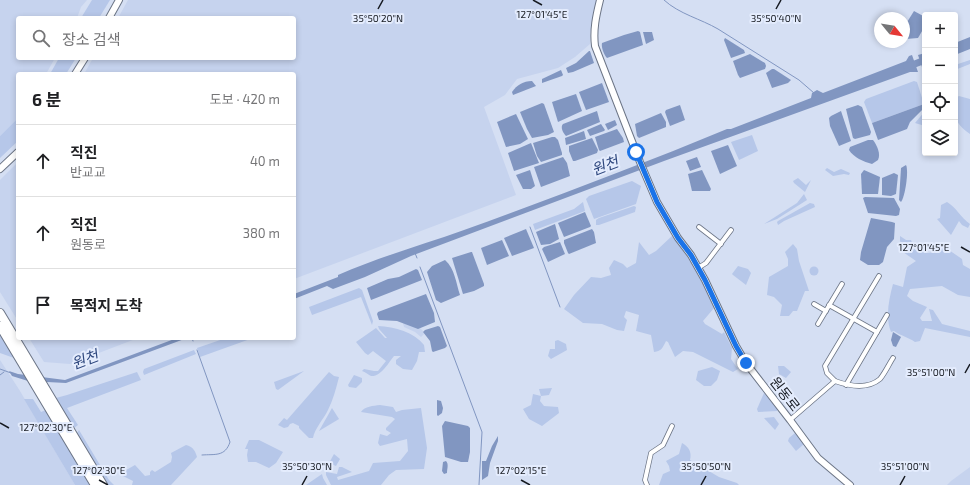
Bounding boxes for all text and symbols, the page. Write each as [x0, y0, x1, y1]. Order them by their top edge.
text: 127°01'45"E [517, 8, 568, 20]
text: 35°50'20"N [353, 12, 403, 24]
text: 35°50'40"N [751, 12, 801, 24]
north arrow [874, 12, 910, 48]
map controls [922, 12, 958, 156]
button: + [922, 12, 958, 48]
search box [16, 16, 296, 60]
icon: search [30, 27, 52, 49]
text: 장소 검색 [62, 30, 121, 48]
button: − [922, 48, 958, 84]
button: locate [922, 84, 958, 120]
text: 6 분 [32, 89, 61, 109]
text: 도보 · 420 m [210, 91, 280, 107]
button: layers [922, 120, 958, 156]
text: 직진 [70, 143, 98, 161]
route start [627, 143, 645, 161]
icon: ahead [32, 150, 54, 172]
water label: 원천 [589, 151, 623, 178]
text: 40 m [250, 153, 280, 169]
text: 반교교 [70, 164, 106, 180]
text: 직진 [70, 215, 98, 233]
icon: ahead [32, 222, 54, 244]
text: 380 m [243, 225, 280, 241]
text: 원동로 [70, 236, 106, 252]
text: 127°01'45"E [899, 241, 950, 253]
icon: arrive [32, 294, 54, 316]
text: 목적지 도착 [70, 296, 142, 314]
water label: 원천 [69, 345, 103, 372]
route end [737, 354, 755, 372]
text: 35°51'00"N [907, 366, 955, 378]
street label: 원동로 [767, 373, 804, 414]
text: 127°02'30"E [20, 421, 73, 433]
text: 35°50'30"N [282, 460, 332, 472]
text: 35°50'50"N [681, 460, 731, 472]
text: 35°51'00"N [881, 460, 929, 472]
text: 127°02'30"E [73, 464, 126, 476]
text: 127°02'15"E [496, 464, 547, 476]

